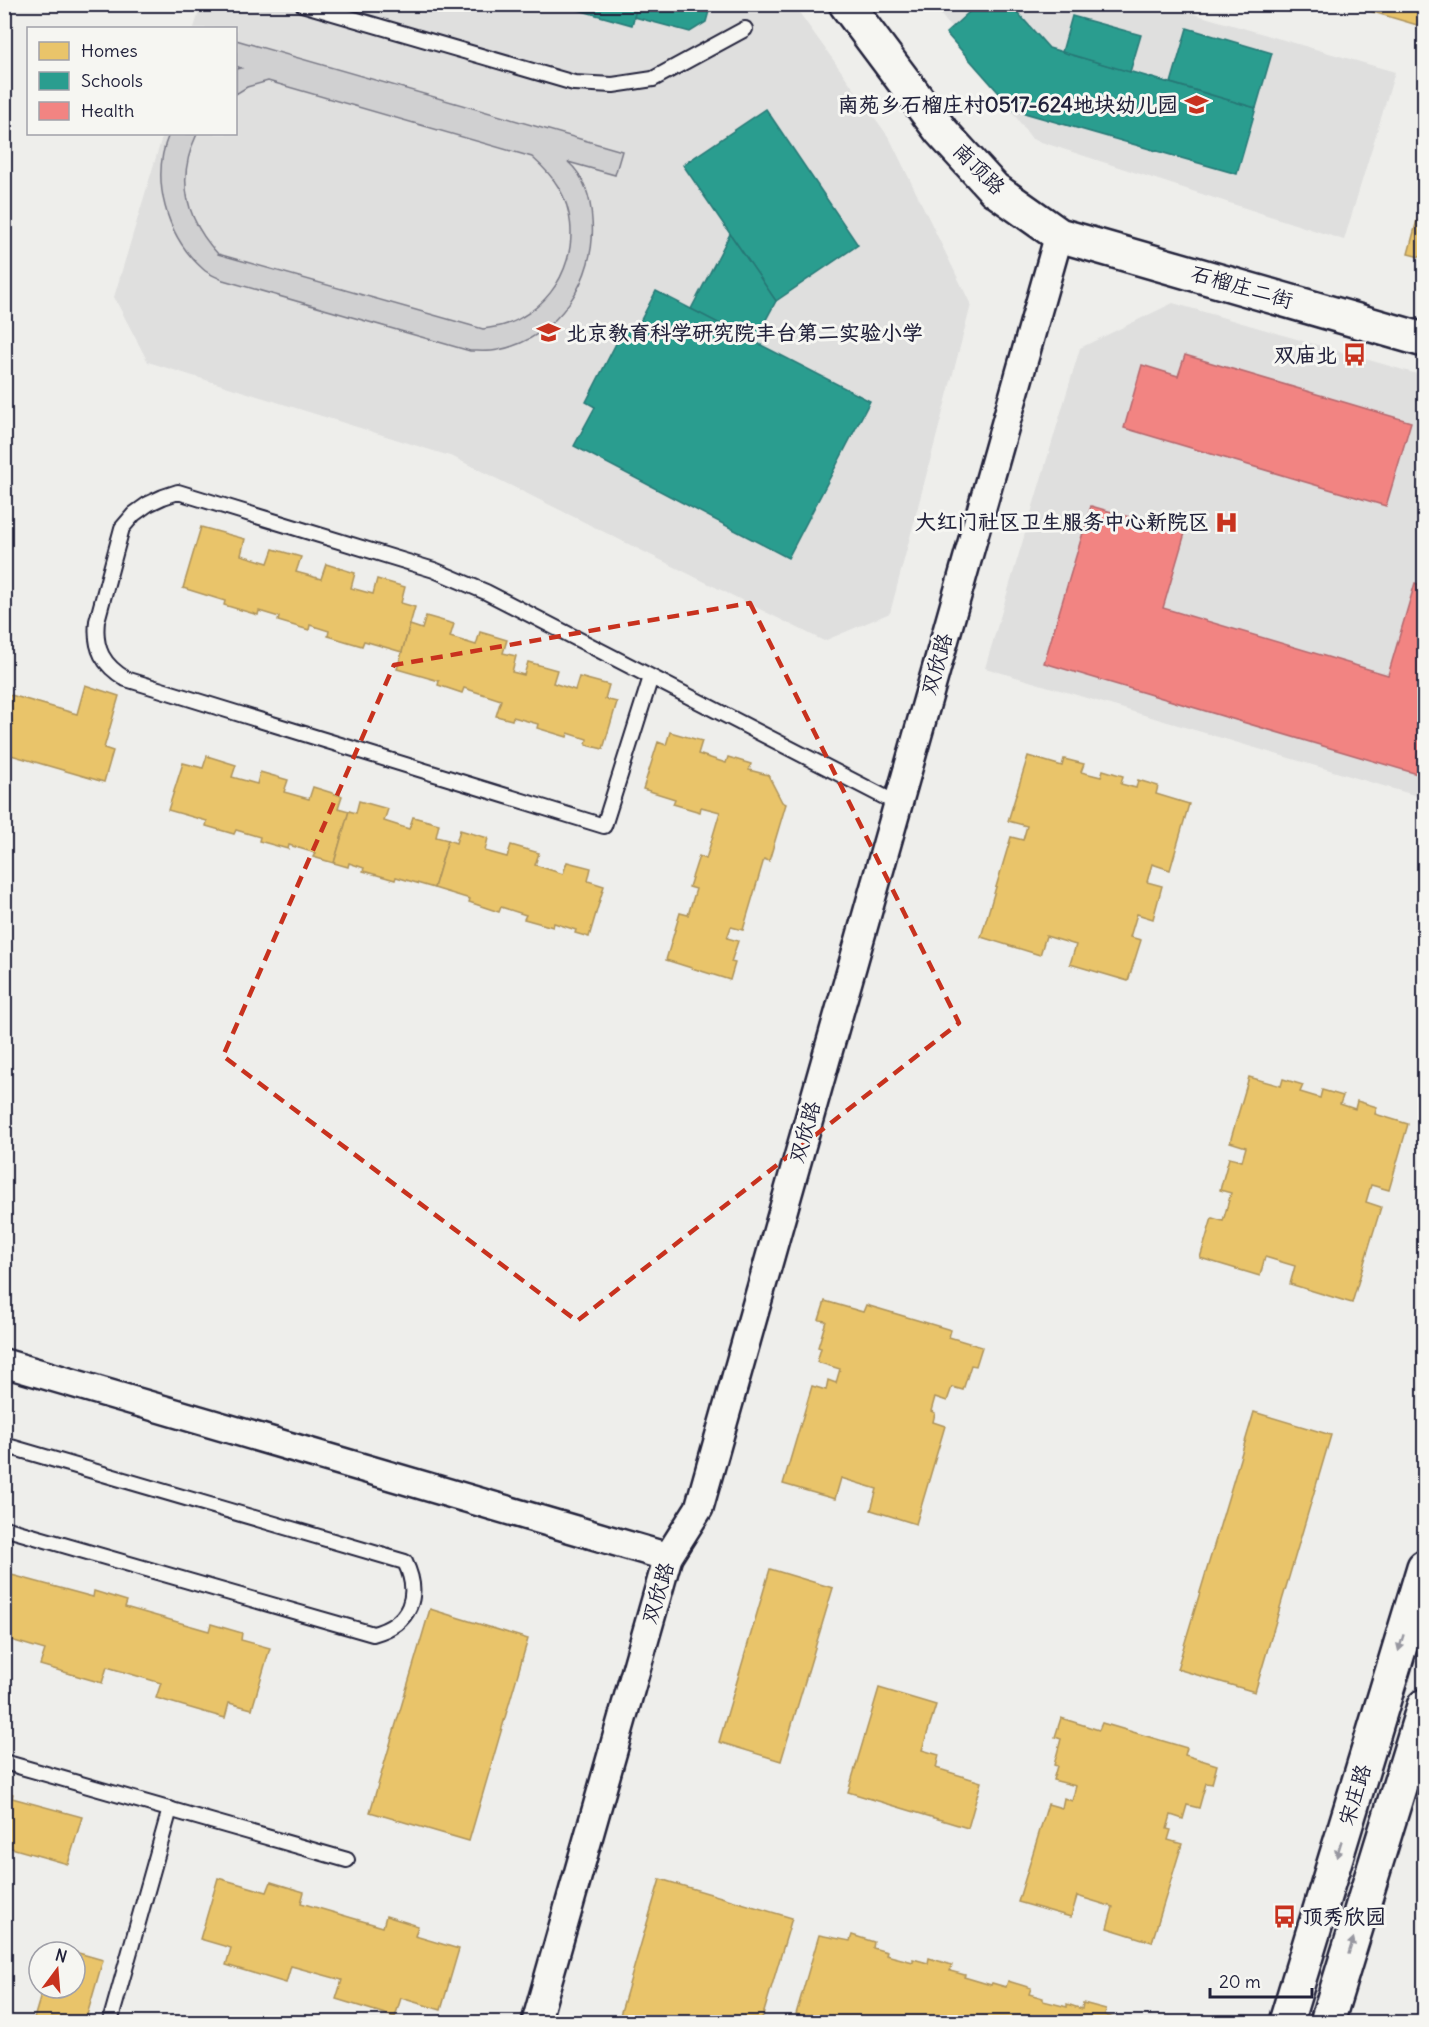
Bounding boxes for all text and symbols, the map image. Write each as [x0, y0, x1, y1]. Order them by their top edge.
legend [27, 27, 237, 135]
text: Homes [81, 39, 138, 62]
text: Schools [81, 69, 143, 92]
place label: 南苑乡石榴庄村0517-624地块幼儿园 [838, 91, 1178, 118]
school or university icon: 南苑乡石榴庄村0517-624地块幼儿园 [1183, 92, 1209, 118]
text: Health [81, 99, 134, 122]
street label: 南顶路 [948, 137, 1011, 200]
street label: 石榴庄二街 [1188, 259, 1296, 314]
place label: 北京教育科学研究院丰台第二实验小学 [566, 319, 923, 346]
school or university icon: 北京教育科学研究院丰台第二实验小学 [535, 320, 561, 346]
place label: 双庙北 [1274, 341, 1337, 368]
bus stop icon: 双庙北 [1342, 342, 1368, 368]
place label: 大红门社区卫生服务中心新院区 [915, 508, 1209, 535]
hospital icon: 大红门社区卫生服务中心新院区 [1214, 509, 1240, 535]
street label: 双欣路 [915, 630, 958, 698]
street label: 双欣路 [783, 1098, 826, 1166]
street label: 双欣路 [635, 1559, 680, 1627]
one-way arrow [1396, 1634, 1406, 1652]
street label: 宋庄路 [1332, 1761, 1377, 1829]
one-way arrow [1334, 1840, 1343, 1858]
place label: 顶秀欣园 [1302, 1903, 1386, 1930]
bus stop icon: 顶秀欣园 [1271, 1904, 1297, 1930]
one-way arrow [1347, 1937, 1356, 1955]
north arrow [27, 1940, 87, 2000]
text: N [53, 1944, 69, 1967]
scale bar [1210, 1961, 1312, 1999]
text: 20 m [1219, 1970, 1261, 1993]

